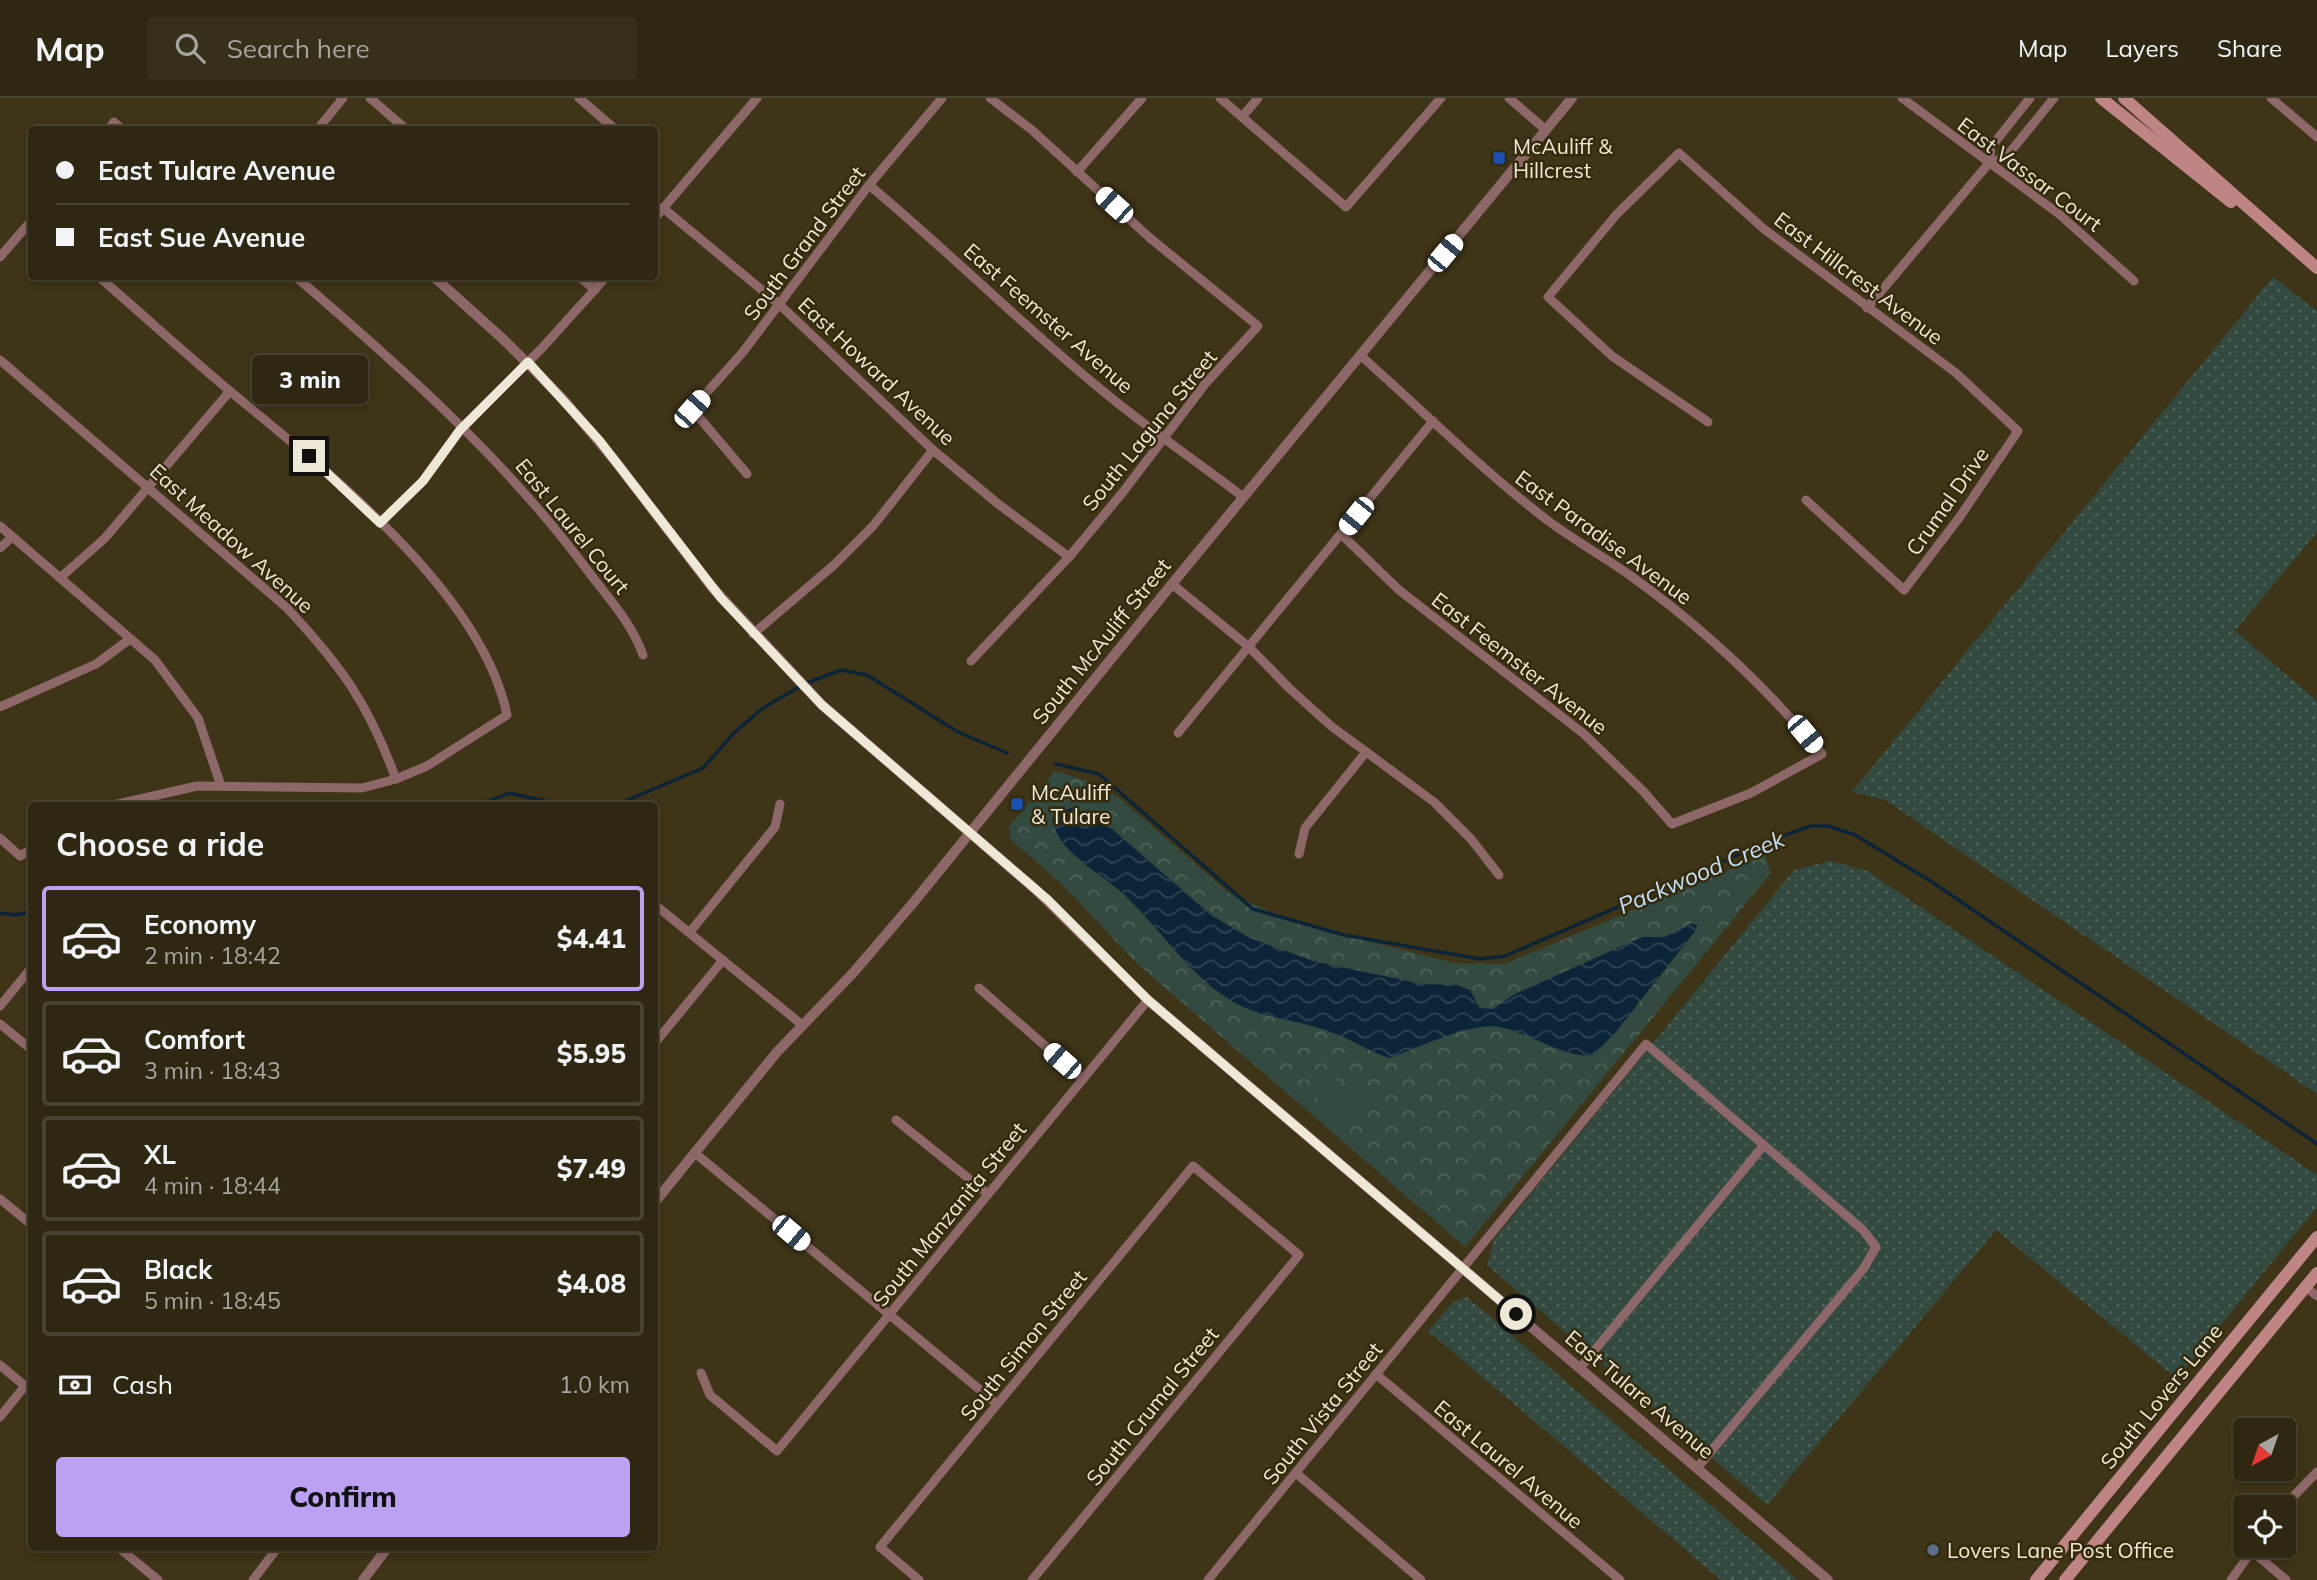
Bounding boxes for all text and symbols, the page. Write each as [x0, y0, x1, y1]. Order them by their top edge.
search box [147, 17, 637, 80]
text: Map [35, 28, 105, 69]
icon: search [171, 29, 209, 67]
text: Search here [227, 32, 370, 65]
text: Map [2018, 33, 2067, 63]
text: Layers [2105, 33, 2179, 63]
text: Share [2217, 33, 2282, 63]
street label: East Vassar Court [1953, 111, 2107, 237]
place label: McAuliff & Hillcrest [1513, 133, 1613, 183]
marker: McAuliff & Hillcrest [1491, 150, 1507, 166]
text: East Tulare Avenue [98, 154, 336, 187]
street label: South Grand Street [738, 161, 870, 325]
car [1092, 183, 1137, 227]
street label: East Hillcrest Avenue [1769, 206, 1949, 350]
text: East Sue Avenue [98, 221, 305, 254]
car [1424, 230, 1467, 276]
street label: East Feemster Avenue [959, 237, 1139, 399]
street label: East Howard Avenue [793, 292, 961, 450]
street label: South Laguna Street [1076, 344, 1222, 516]
callout: 3 min [251, 354, 367, 404]
text: 3 min [279, 365, 341, 394]
car [671, 386, 714, 432]
route end [293, 440, 325, 472]
street label: Crumal Drive [1900, 442, 1994, 560]
street label: East Laurel Court [510, 453, 636, 599]
street label: East Meadow Avenue [145, 458, 319, 618]
street label: East Paradise Avenue [1511, 464, 1697, 610]
car [1335, 493, 1378, 539]
street label: South McAuliff Street [1026, 553, 1176, 729]
street label: East Feemster Avenue [1427, 586, 1613, 740]
car [1784, 711, 1827, 757]
place label: McAuliff & Tulare [1031, 779, 1112, 829]
marker: McAuliff & Tulare [1009, 796, 1025, 812]
water label: Packwood Creek [1614, 823, 1790, 920]
text: Choose a ride [56, 824, 264, 864]
icon: car [60, 907, 123, 970]
text: Economy [144, 908, 256, 941]
text: $4.41 [557, 922, 626, 955]
text: 2 min · 18:42 [144, 941, 281, 970]
icon: car [60, 1022, 123, 1085]
text: Comfort [144, 1023, 245, 1056]
text: $5.95 [557, 1037, 626, 1070]
car [1040, 1039, 1085, 1083]
text: 3 min · 18:43 [144, 1056, 281, 1085]
street label: South Manzanita Street [867, 1117, 1031, 1311]
icon: car [60, 1137, 123, 1200]
text: XL [144, 1138, 176, 1171]
text: $7.49 [557, 1152, 626, 1185]
text: 4 min · 18:44 [144, 1171, 281, 1200]
car [769, 1211, 814, 1255]
icon: car [60, 1252, 123, 1315]
text: Black [144, 1253, 212, 1286]
street label: South Simon Street [954, 1264, 1092, 1426]
text: $4.08 [557, 1267, 626, 1300]
text: 5 min · 18:45 [144, 1286, 281, 1315]
route start [1500, 1298, 1532, 1330]
street label: South Lovers Lane [2095, 1318, 2227, 1474]
street label: South Crumal Street [1080, 1322, 1224, 1490]
street label: East Tulare Avenue [1560, 1324, 1720, 1464]
street label: South Vista Street [1257, 1337, 1387, 1489]
icon: cash [56, 1366, 94, 1404]
text: Cash [112, 1368, 173, 1401]
text: 1.0 km [559, 1370, 630, 1399]
street label: East Laurel Avenue [1429, 1394, 1589, 1534]
north arrow [2233, 1418, 2296, 1480]
map controls [2233, 1418, 2296, 1558]
button: Confirm [56, 1457, 630, 1537]
button: locate [2233, 1495, 2296, 1558]
place label: Lovers Lane Post Office [1947, 1537, 2174, 1563]
marker: Lovers Lane Post Office [1925, 1542, 1941, 1558]

